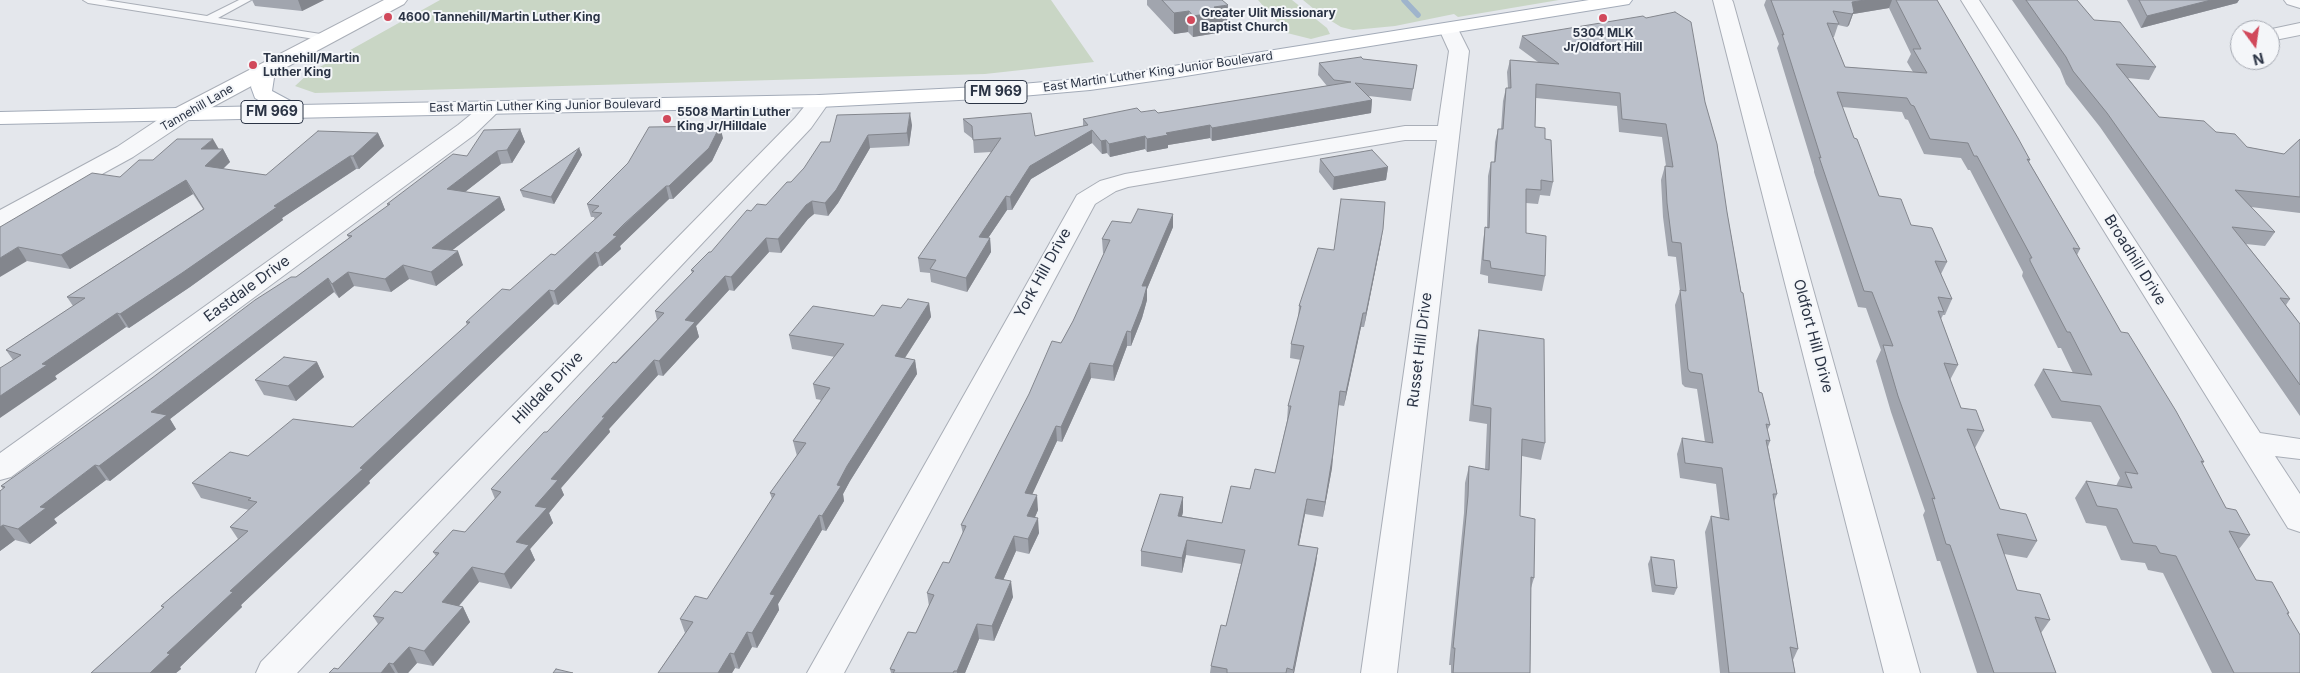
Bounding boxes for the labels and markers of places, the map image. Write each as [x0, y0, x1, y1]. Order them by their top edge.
place label: Greater Ulit Missionary Baptist Church [1201, 6, 1336, 34]
place label: 4600 Tannehill/Martin Luther King [398, 10, 600, 24]
marker: 4600 Tannehill/Martin Luther King [382, 11, 394, 23]
marker: 5304 MLK Jr/Oldfort Hill [1597, 12, 1609, 24]
marker: Greater Ulit Missionary Baptist Church [1185, 14, 1197, 26]
place label: 5304 MLK Jr/Oldfort Hill [1563, 26, 1643, 54]
place label: Tannehill/Martin Luther King [263, 51, 359, 79]
marker: Tannehill/Martin Luther King [247, 59, 259, 71]
place label: 5508 Martin Luther King Jr/Hilldale [677, 105, 790, 133]
marker: 5508 Martin Luther King Jr/Hilldale [661, 113, 673, 125]

